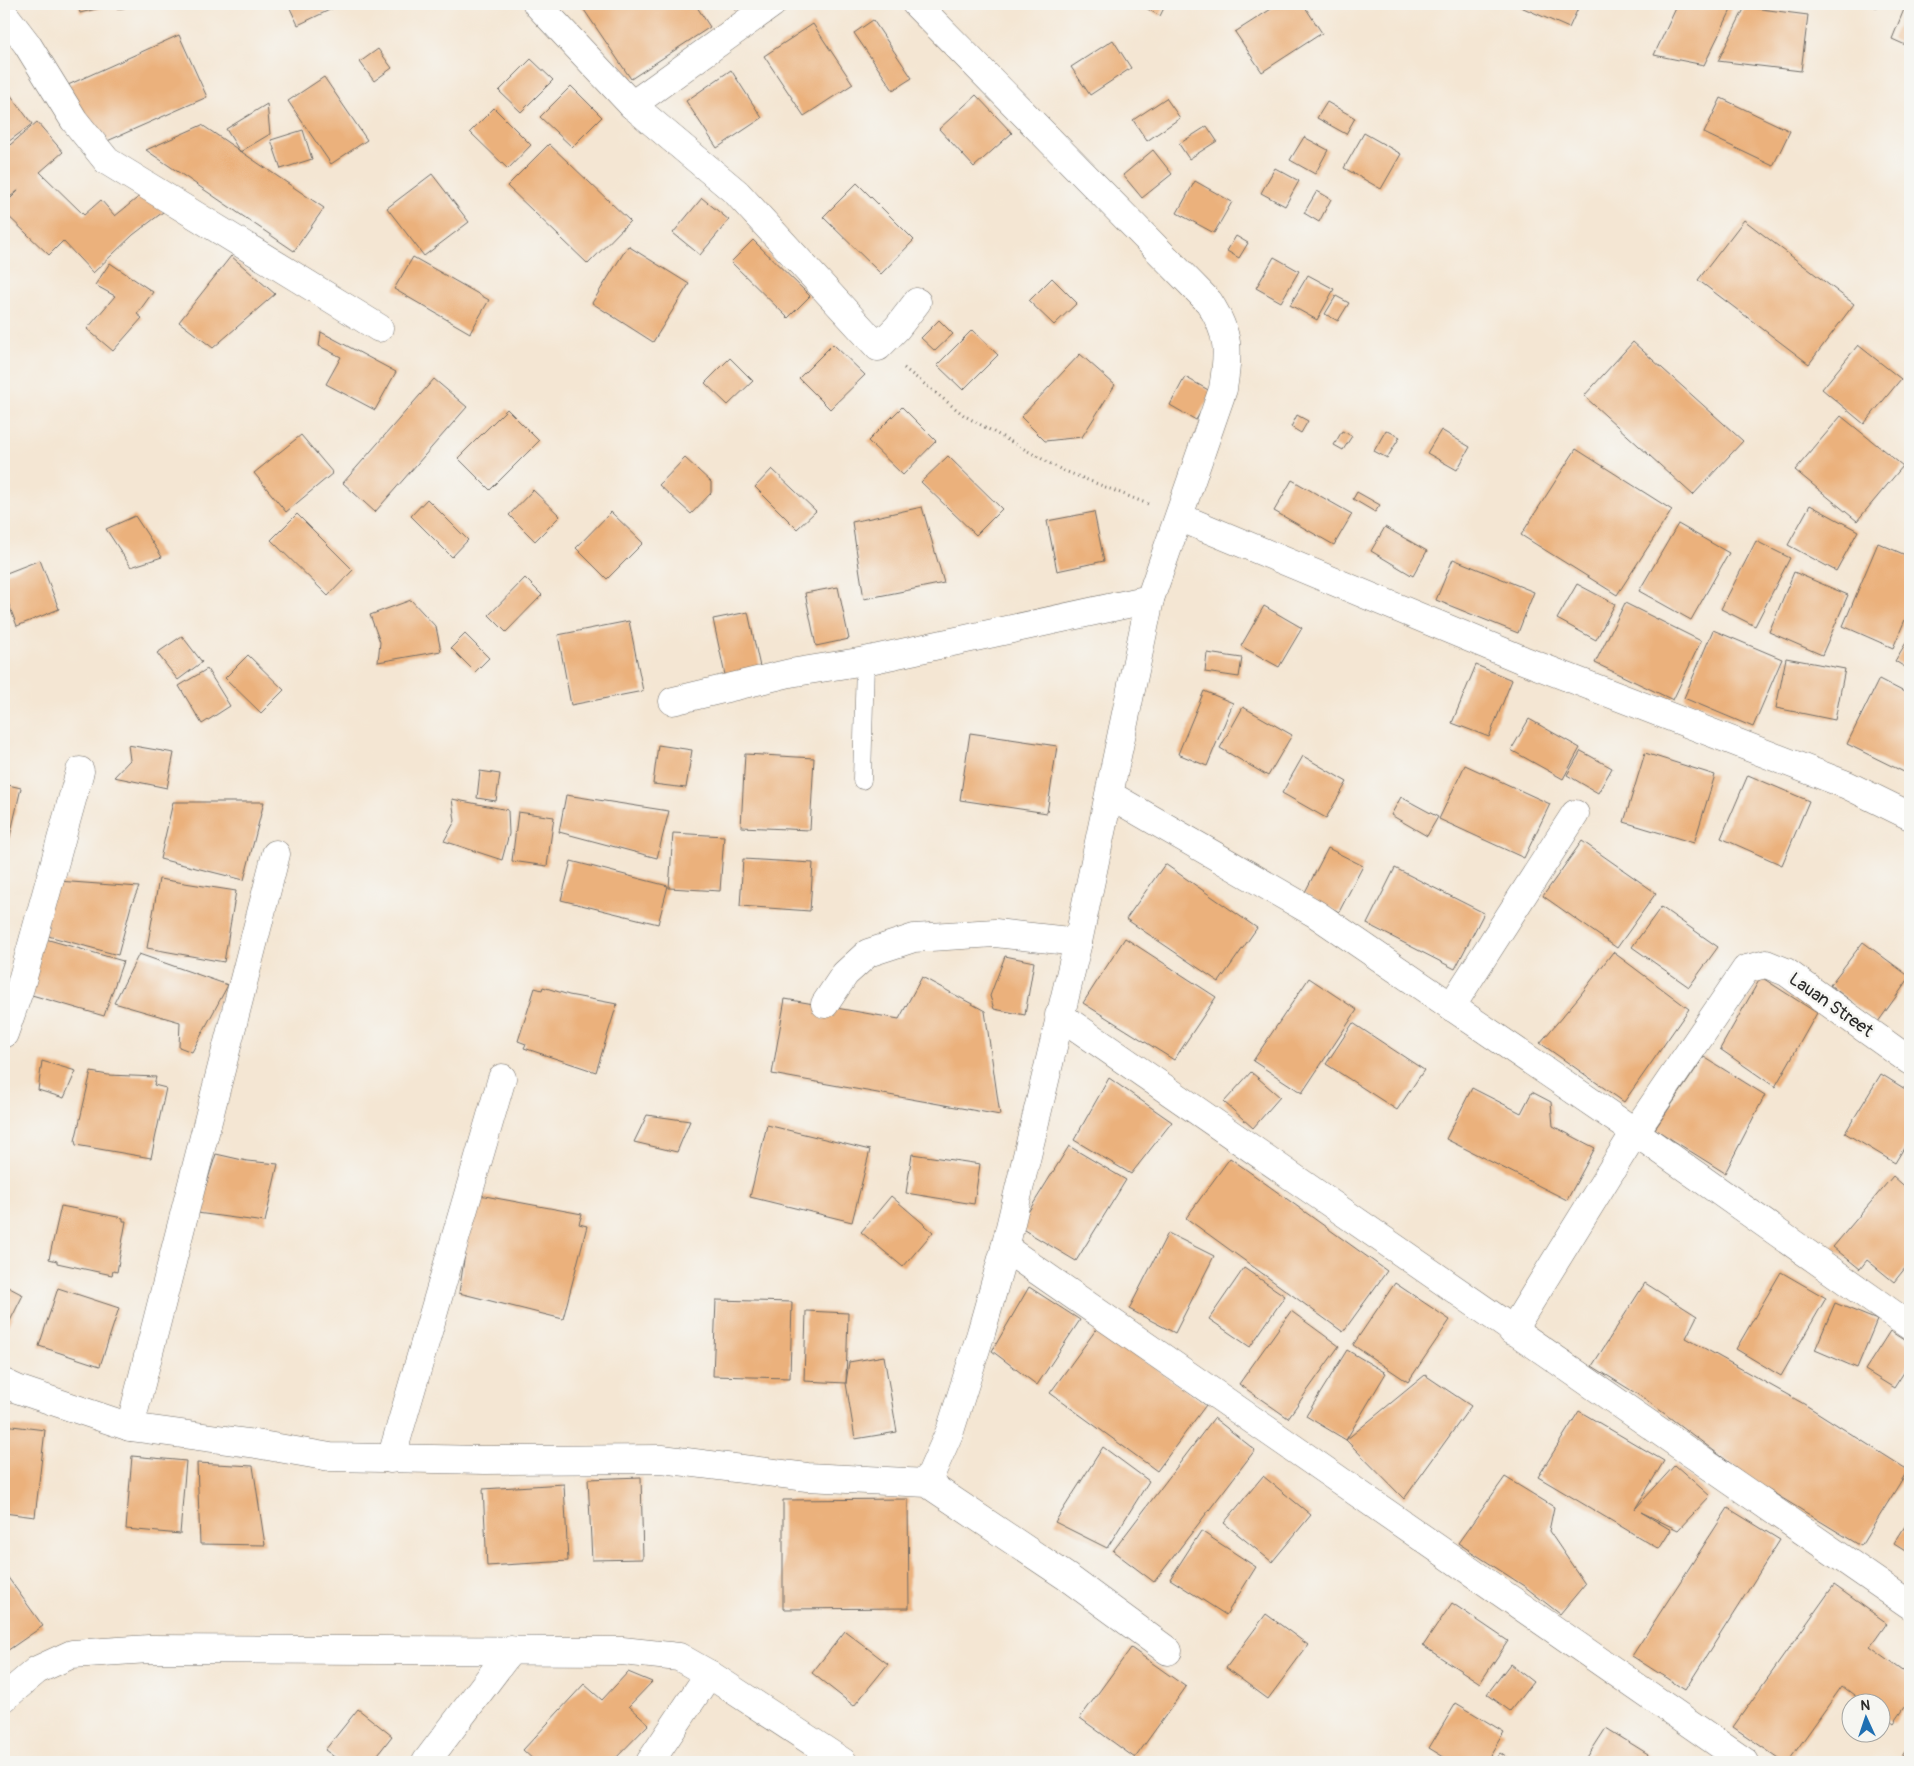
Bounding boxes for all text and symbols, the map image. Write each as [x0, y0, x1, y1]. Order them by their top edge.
street label: Lauan Street [1784, 967, 1878, 1043]
north arrow [1842, 1694, 1892, 1744]
text: N [1860, 1697, 1871, 1714]

